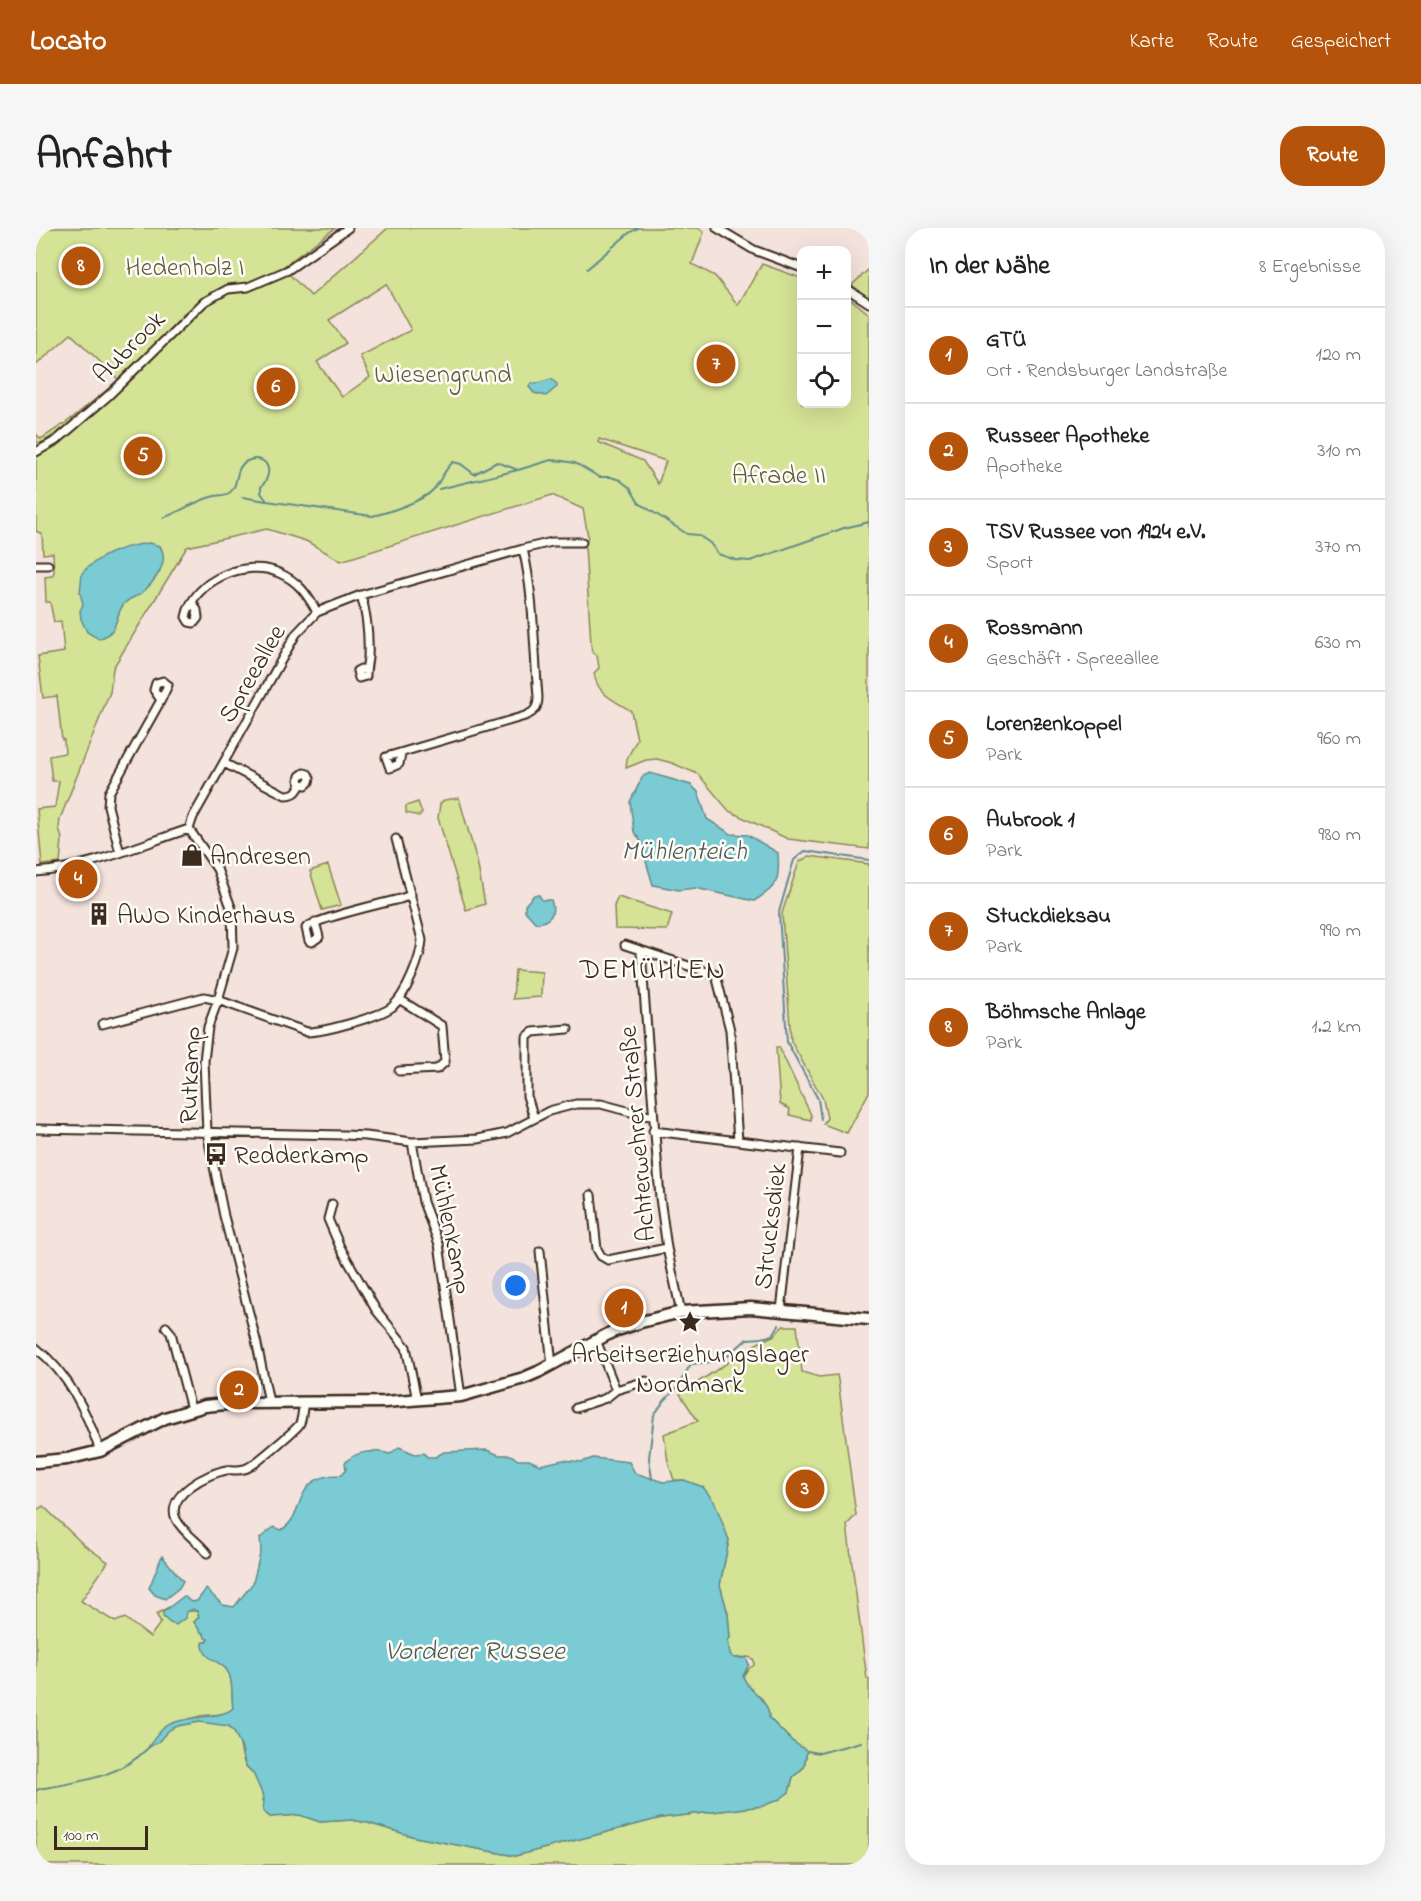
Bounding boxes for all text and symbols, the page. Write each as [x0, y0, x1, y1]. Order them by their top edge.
text: Locato [30, 22, 106, 63]
text: Karte [1129, 27, 1174, 57]
text: Route [1207, 27, 1258, 57]
text: Gespeichert [1291, 27, 1391, 57]
text: Anfahrt [36, 126, 172, 187]
button: Route [1280, 126, 1385, 186]
pin: 8 [62, 243, 100, 288]
map controls [797, 246, 851, 408]
button: + [797, 246, 851, 300]
text: In der Nähe [929, 248, 1050, 286]
park label: Hedenholz I [126, 250, 244, 288]
text: 8 Ergebnisse [1259, 253, 1361, 282]
button: − [797, 300, 851, 354]
street label: Aubrook [85, 302, 176, 393]
text: GTÜ [986, 325, 1026, 357]
text: 1 [945, 341, 952, 370]
text: 120 m [1316, 341, 1361, 370]
pin: 7 [696, 342, 736, 386]
button: locate [797, 354, 851, 408]
park label: Wiesengrund [374, 357, 512, 395]
text: Ort · Rendsburger Landstraße [986, 357, 1228, 386]
pin: 6 [256, 364, 296, 410]
text: Russeer Apotheke [986, 421, 1149, 453]
pin: 5 [124, 434, 162, 478]
text: 2 [944, 437, 953, 466]
text: 310 m [1317, 437, 1361, 466]
text: Apotheke [986, 453, 1063, 482]
park label: Afrade II [732, 458, 826, 496]
text: TSV Russee von 1924 e.V. [986, 517, 1205, 549]
text: 3 [944, 533, 953, 562]
text: 370 m [1315, 533, 1361, 562]
text: Sport [986, 549, 1033, 578]
text: Rossmann [986, 613, 1083, 645]
street label: Spreeallee [210, 618, 297, 731]
text: 4 [944, 629, 953, 658]
text: 630 m [1315, 629, 1361, 658]
text: Geschäft · Spreeallee [986, 645, 1159, 674]
text: Lorenzenkoppel [986, 709, 1122, 741]
text: 5 [943, 725, 954, 754]
text: 960 m [1317, 725, 1361, 754]
text: Park [986, 741, 1022, 770]
text: Aubrook 1 [986, 805, 1075, 837]
text: 6 [944, 821, 953, 850]
text: 980 m [1318, 821, 1361, 850]
water label: Mühlenteich [621, 833, 748, 872]
text: Park [986, 837, 1022, 866]
place label: Andresen [210, 839, 311, 877]
shop icon: Andresen [179, 842, 205, 868]
pin: 4 [58, 856, 98, 902]
place label: AWO Kinderhaus [117, 898, 296, 936]
building icon: AWO Kinderhaus [86, 901, 112, 927]
text: Stuckdieksau [986, 901, 1111, 933]
text: 7 [944, 917, 953, 946]
text: 990 m [1320, 917, 1361, 946]
text: Park [986, 933, 1022, 962]
district label: DEMÜHLEN [579, 951, 726, 992]
text: Böhmsche Anlage [986, 997, 1146, 1029]
text: 8 [945, 1013, 952, 1042]
text: 1.2 km [1311, 1013, 1361, 1042]
street label: Achterwehrer Straße [611, 1024, 667, 1243]
street label: Rutkamp [171, 1026, 213, 1125]
text: Park [986, 1029, 1022, 1058]
place label: Redderkamp [234, 1138, 369, 1176]
bus stop icon: Redderkamp [203, 1141, 229, 1167]
street label: Mühlenkamp [417, 1161, 481, 1298]
street label: Strucksdiek [745, 1161, 799, 1292]
your location [501, 1271, 530, 1300]
pin: 1 [604, 1286, 644, 1330]
place icon: Arbeitserziehungslager Nordmark [677, 1309, 703, 1335]
place label: Arbeitserziehungslager Nordmark [571, 1337, 810, 1405]
pin: 2 [220, 1368, 258, 1412]
pin: 3 [786, 1466, 824, 1512]
water label: Vorderer Russee [385, 1633, 567, 1672]
scale bar [54, 1823, 148, 1850]
text: 100 m [63, 1824, 98, 1848]

